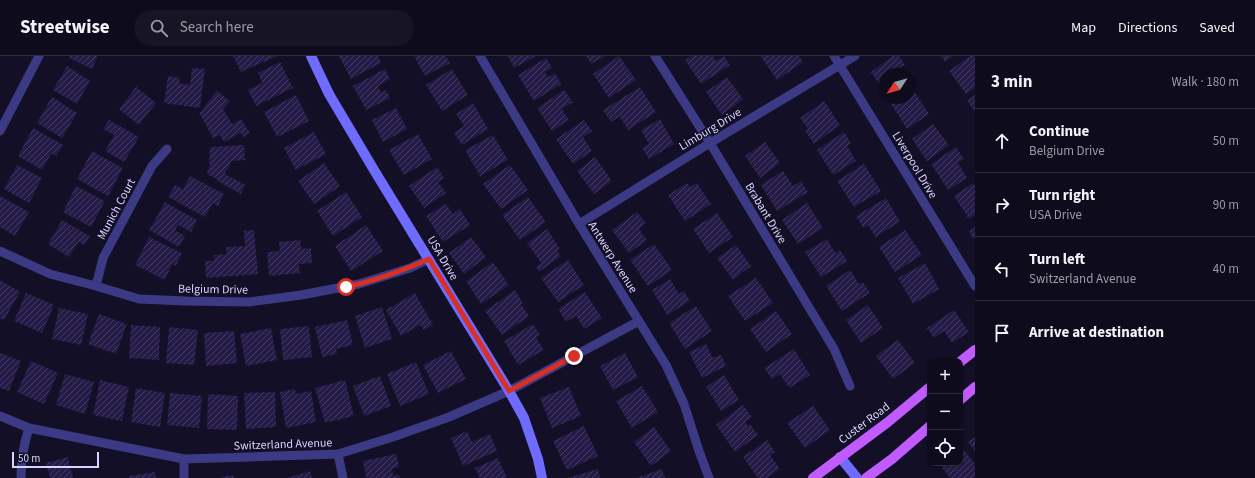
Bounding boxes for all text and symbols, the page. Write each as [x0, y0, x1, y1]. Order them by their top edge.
search box [134, 10, 414, 46]
text: Streetwise [20, 14, 110, 41]
icon: search [148, 17, 170, 39]
text: Search here [180, 17, 254, 38]
text: Map [1071, 18, 1096, 38]
text: Directions [1118, 18, 1177, 38]
text: Saved [1199, 18, 1235, 38]
north arrow [879, 68, 915, 104]
text: 3 min [991, 70, 1032, 94]
text: Walk · 180 m [1171, 73, 1239, 91]
street label: Limburg Drive [676, 104, 745, 155]
text: Continue [1029, 121, 1089, 142]
street label: Liverpool Drive [888, 128, 941, 202]
icon: ahead [991, 130, 1013, 152]
text: 50 m [1213, 132, 1239, 150]
text: Belgium Drive [1029, 142, 1105, 160]
street label: Munich Court [93, 176, 140, 243]
street label: Brabant Drive [741, 180, 791, 247]
text: Turn right [1029, 185, 1095, 206]
icon: right [991, 194, 1013, 216]
text: 90 m [1213, 196, 1239, 214]
text: USA Drive [1029, 206, 1082, 224]
street label: Antwerp Avenue [584, 218, 642, 297]
street label: USA Drive [423, 233, 462, 284]
text: Turn left [1029, 249, 1085, 270]
icon: left [991, 258, 1013, 280]
text: 40 m [1213, 260, 1239, 278]
text: Switzerland Avenue [1029, 270, 1136, 288]
route start [337, 278, 355, 296]
street label: Belgium Drive [178, 280, 248, 299]
icon: arrive [991, 322, 1013, 344]
text: Arrive at destination [1029, 322, 1164, 343]
route end [565, 347, 583, 365]
map controls [927, 358, 963, 466]
button: + [927, 358, 963, 394]
button: − [927, 394, 963, 430]
street label: Custer Road [835, 398, 893, 448]
button: locate [927, 430, 963, 466]
street label: Switzerland Avenue [233, 434, 333, 455]
scale bar [12, 450, 99, 469]
text: 50 m [18, 451, 40, 466]

